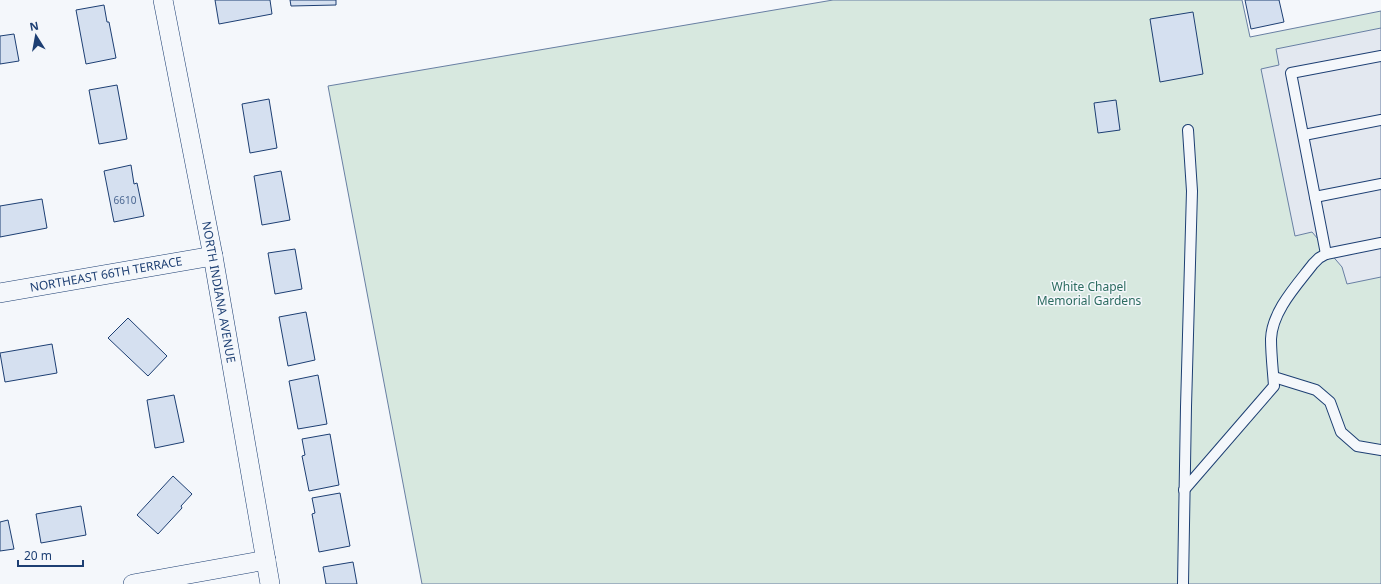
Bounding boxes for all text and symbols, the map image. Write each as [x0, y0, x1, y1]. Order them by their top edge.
north arrow [16, 16, 56, 56]
text: N [28, 17, 40, 34]
house number: 6610 [114, 193, 137, 207]
street label: NORTH INDIANA AVENUE [198, 220, 240, 364]
street label: NORTHEAST 66TH TERRACE [28, 252, 184, 296]
park label: White Chapel Memorial Gardens [1037, 278, 1142, 309]
scale bar [18, 542, 83, 568]
text: 20 m [24, 547, 52, 564]

